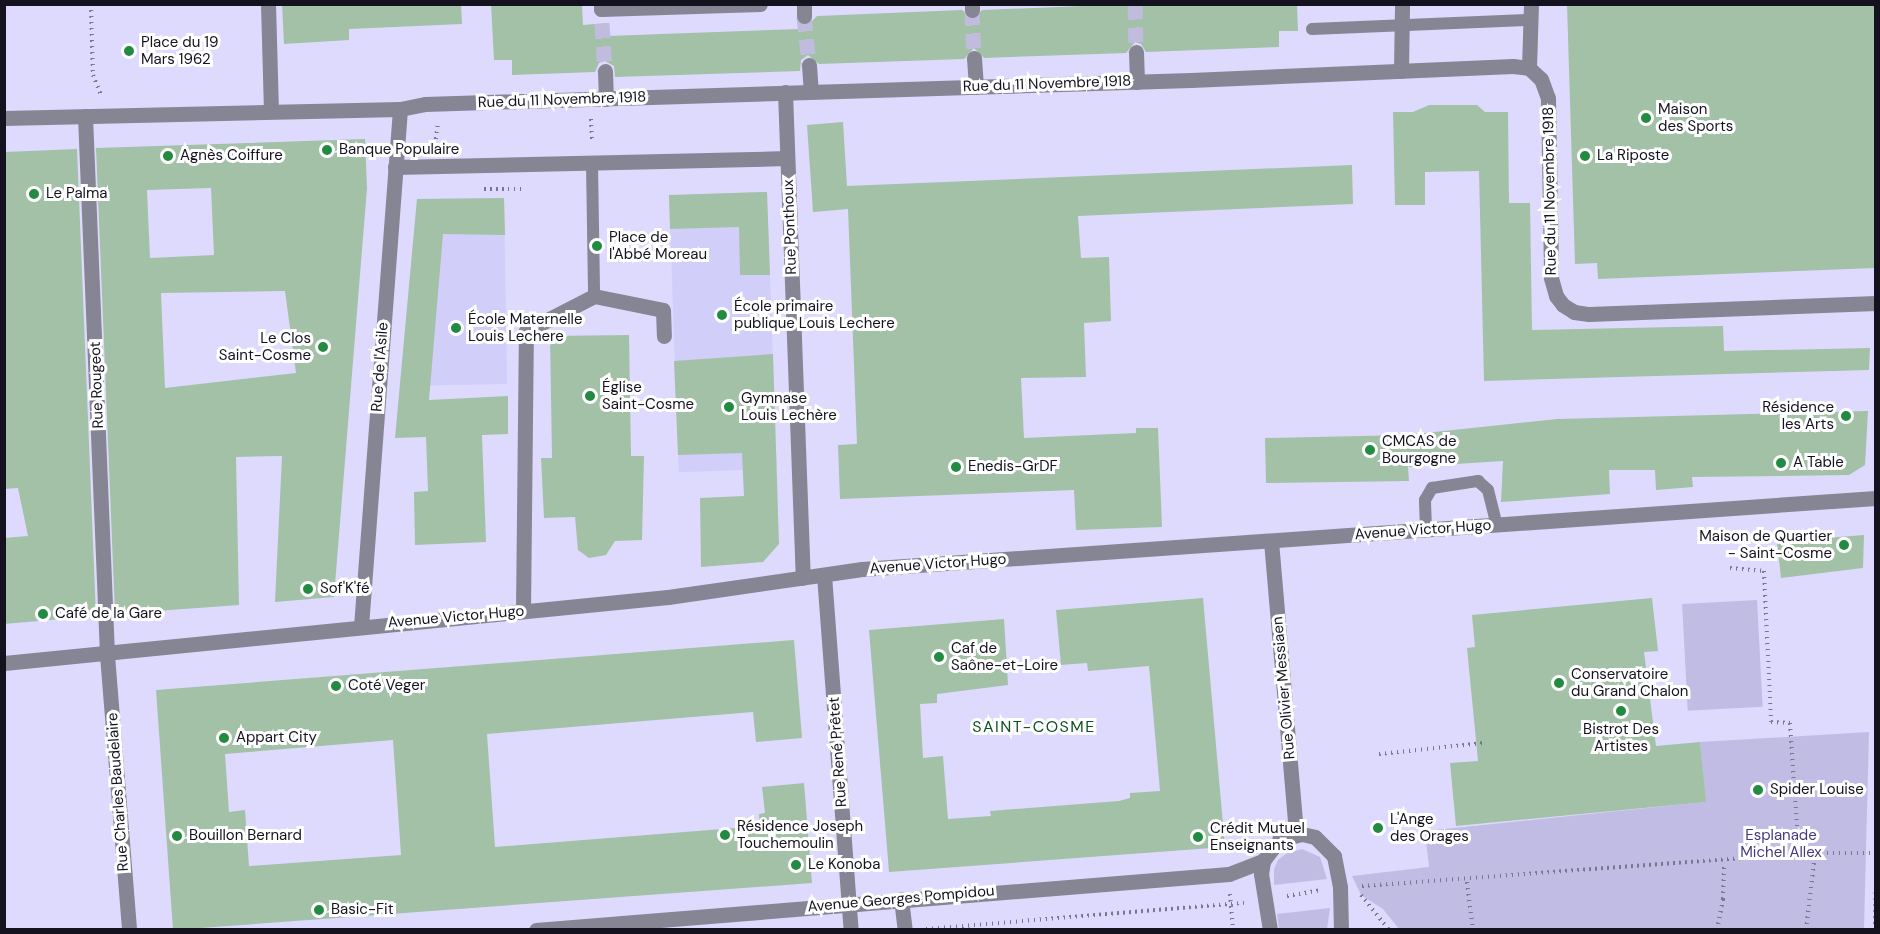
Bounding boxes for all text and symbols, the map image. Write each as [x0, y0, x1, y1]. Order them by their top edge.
place label: Place du 19 Mars 1962 [141, 33, 218, 68]
marker: Place du 19 Mars 1962 [122, 44, 136, 58]
street label: Rue du 11 Novembre 1918 [963, 72, 1131, 96]
street label: Rue du 11 Novembre 1918 [478, 88, 646, 112]
place label: Maison des Sports [1658, 100, 1733, 135]
street label: Rue du 11 Novembre 1918 [1540, 107, 1560, 275]
marker: Maison des Sports [1639, 111, 1653, 125]
place label: Banque Populaire [339, 141, 459, 159]
marker: Banque Populaire [320, 143, 334, 157]
place label: Agnès Coiffure [180, 147, 283, 165]
place label: La Riposte [1597, 147, 1669, 165]
marker: Agnès Coiffure [161, 149, 175, 163]
marker: La Riposte [1578, 149, 1592, 163]
street label: Rue Ponthoux [779, 179, 801, 275]
place label: Le Palma [46, 185, 107, 203]
marker: Le Palma [27, 187, 41, 201]
place label: Place de l'Abbé Moreau [609, 228, 707, 263]
marker: Place de l'Abbé Moreau [590, 239, 604, 253]
place label: École primaire publique Louis Lechere [734, 297, 895, 332]
marker: École primaire publique Louis Lechere [715, 308, 729, 322]
place label: École Maternelle Louis Lechere [468, 310, 582, 345]
marker: École Maternelle Louis Lechere [449, 321, 463, 335]
street label: Rue de l'Asile [368, 322, 392, 412]
place label: Le Clos Saint-Cosme [219, 329, 311, 364]
marker: Le Clos Saint-Cosme [316, 340, 330, 354]
street label: Rue Rougeot [86, 341, 108, 429]
place label: Église Saint-Cosme [602, 378, 694, 413]
marker: Église Saint-Cosme [583, 389, 597, 403]
place label: Gymnase Louis Lechère [741, 389, 837, 424]
place label: Résidence les Arts [1762, 398, 1834, 433]
marker: Gymnase Louis Lechère [722, 400, 736, 414]
marker: Résidence les Arts [1839, 409, 1853, 423]
place label: CMCAS de Bourgogne [1382, 432, 1456, 467]
marker: CMCAS de Bourgogne [1363, 443, 1377, 457]
place label: A Table [1793, 454, 1844, 472]
marker: A Table [1774, 456, 1788, 470]
place label: Enedis-GrDF [968, 458, 1058, 476]
marker: Enedis-GrDF [949, 460, 963, 474]
street label: Avenue Victor Hugo [1354, 516, 1492, 544]
place label: Maison de Quartier - Saint-Cosme [1699, 527, 1832, 562]
marker: Maison de Quartier - Saint-Cosme [1837, 538, 1851, 552]
street label: Avenue Victor Hugo [869, 550, 1007, 578]
place label: Sof'K'fé [320, 580, 370, 598]
marker: Sof'K'fé [301, 582, 315, 596]
street label: Avenue Victor Hugo [387, 602, 525, 632]
place label: Café de la Gare [55, 605, 162, 623]
marker: Café de la Gare [36, 607, 50, 621]
street label: Rue Olivier Messiaen [1269, 616, 1299, 760]
place label: Caf de Saône-et-Loire [951, 639, 1058, 674]
marker: Caf de Saône-et-Loire [932, 650, 946, 664]
place label: Conservatoire du Grand Chalon [1571, 665, 1688, 700]
marker: Conservatoire du Grand Chalon [1552, 676, 1566, 690]
place label: Coté Veger [348, 677, 425, 695]
marker: Coté Veger [329, 679, 343, 693]
street label: Rue René Prêtet [825, 696, 851, 808]
marker: Bistrot Des Artistes [1614, 704, 1628, 718]
street label: Rue Charles Baudelaire [103, 712, 133, 872]
district label: SAINT-COSME [972, 717, 1096, 737]
place label: Bistrot Des Artistes [1583, 720, 1659, 755]
place label: Appart City [236, 729, 317, 747]
marker: Appart City [217, 731, 231, 745]
place label: Spider Louise [1770, 781, 1864, 799]
marker: Spider Louise [1751, 783, 1765, 797]
place label: L'Ange des Orages [1390, 810, 1469, 845]
place label: Résidence Joseph Touchemoulin [737, 817, 863, 852]
place label: Crédit Mutuel Enseignants [1210, 819, 1305, 854]
marker: L'Ange des Orages [1371, 821, 1385, 835]
park label: Esplanade Michel Allex [1740, 826, 1822, 861]
place label: Bouillon Bernard [189, 827, 302, 845]
marker: Résidence Joseph Touchemoulin [718, 828, 732, 842]
marker: Bouillon Bernard [170, 829, 184, 843]
marker: Crédit Mutuel Enseignants [1191, 830, 1205, 844]
place label: Le Konoba [808, 856, 880, 874]
marker: Le Konoba [789, 858, 803, 872]
street label: Avenue Georges Pompidou [807, 882, 995, 916]
place label: Basic-Fit [331, 901, 394, 919]
marker: Basic-Fit [312, 903, 326, 917]

